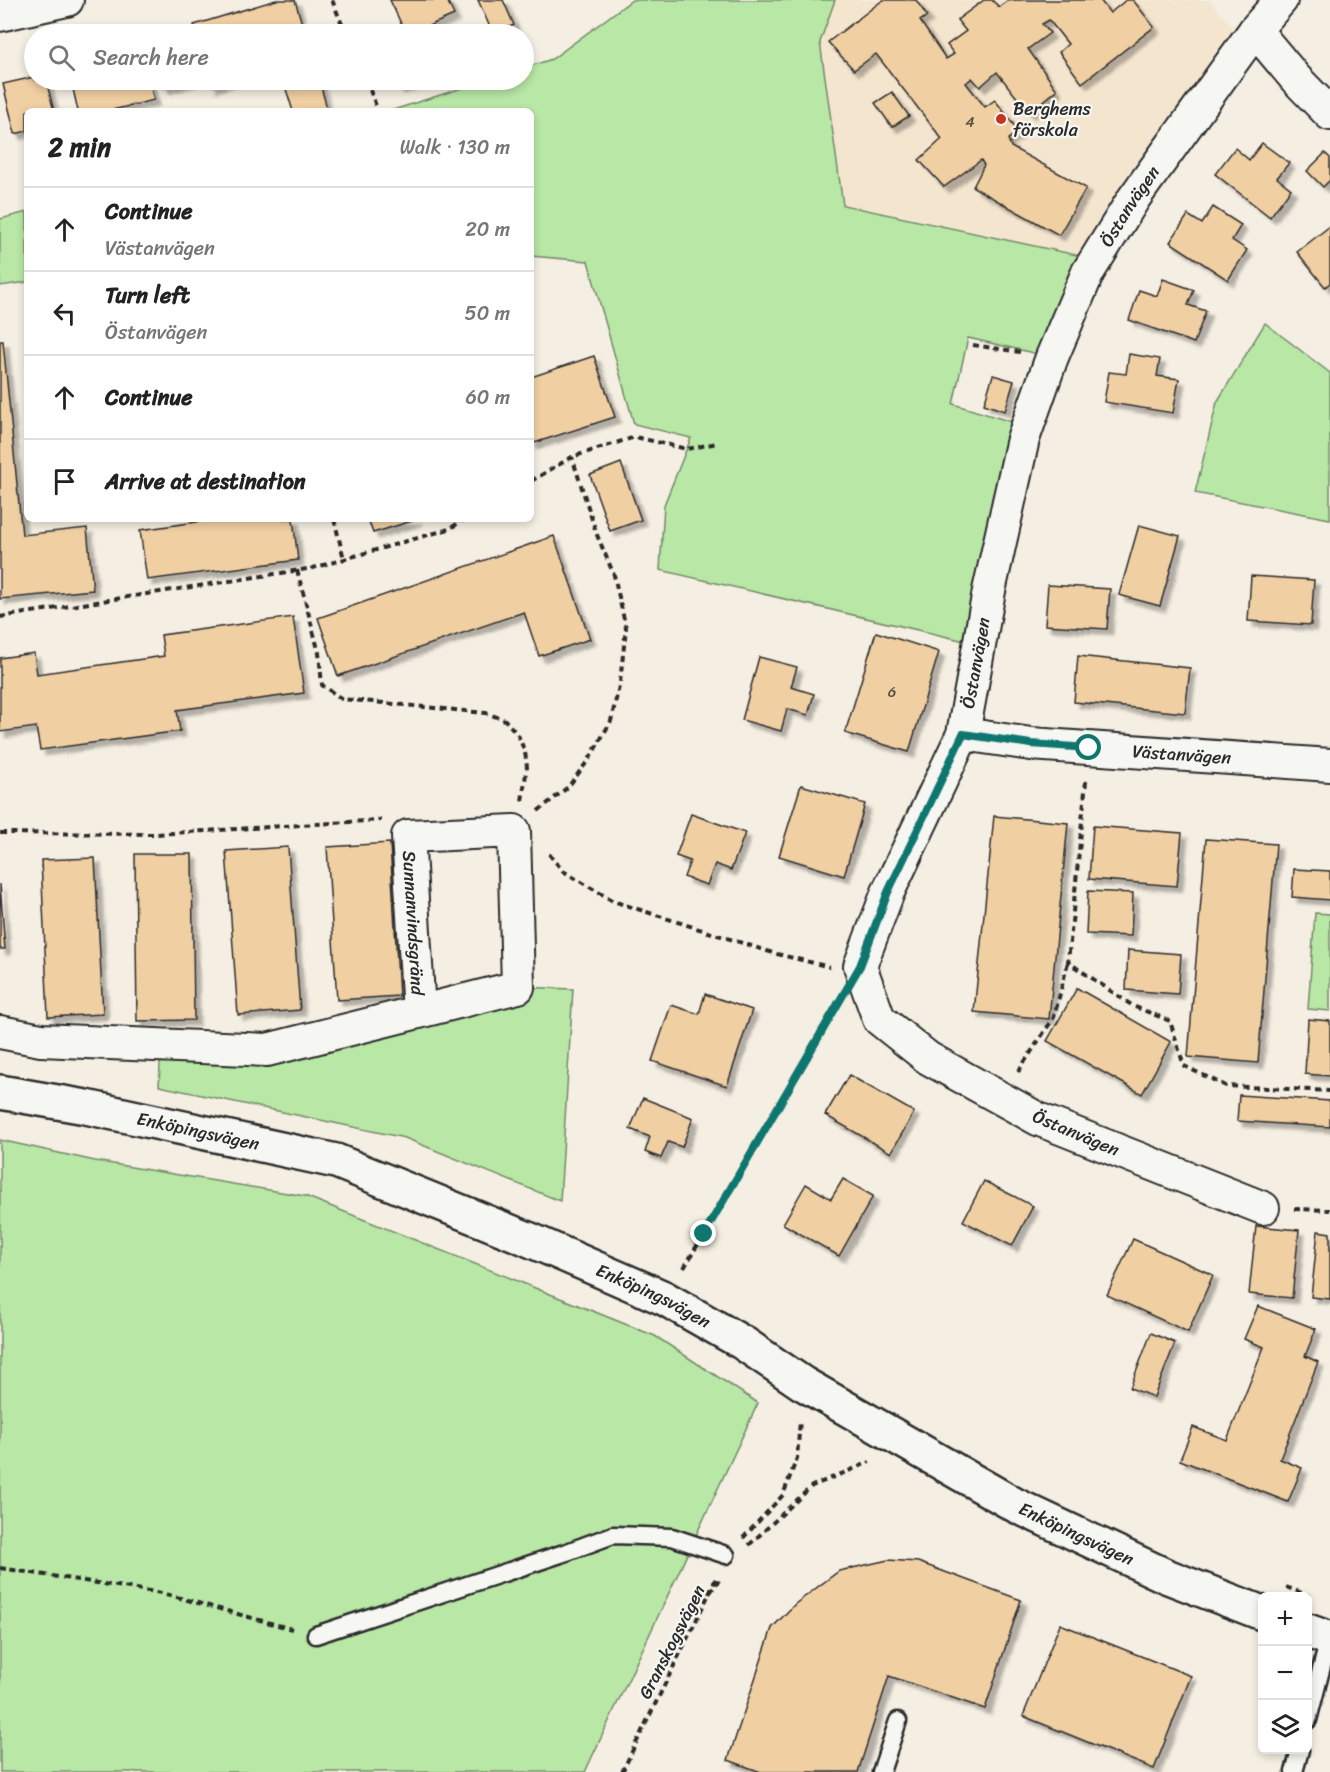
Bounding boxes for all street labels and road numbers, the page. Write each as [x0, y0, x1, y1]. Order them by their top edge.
street label: Östanvägen [1091, 159, 1169, 253]
street label: Östanvägen [952, 614, 1000, 711]
street label: Västanvägen [1131, 735, 1233, 774]
street label: Sunnanvindsgränd [393, 850, 434, 998]
street label: Östanvägen [1027, 1100, 1125, 1166]
street label: Enköpingsvägen [134, 1102, 263, 1160]
street label: Enköpingsvägen [591, 1254, 717, 1338]
street label: Enköpingsvägen [1013, 1493, 1140, 1575]
street label: Granskogsvägen [629, 1579, 715, 1705]

